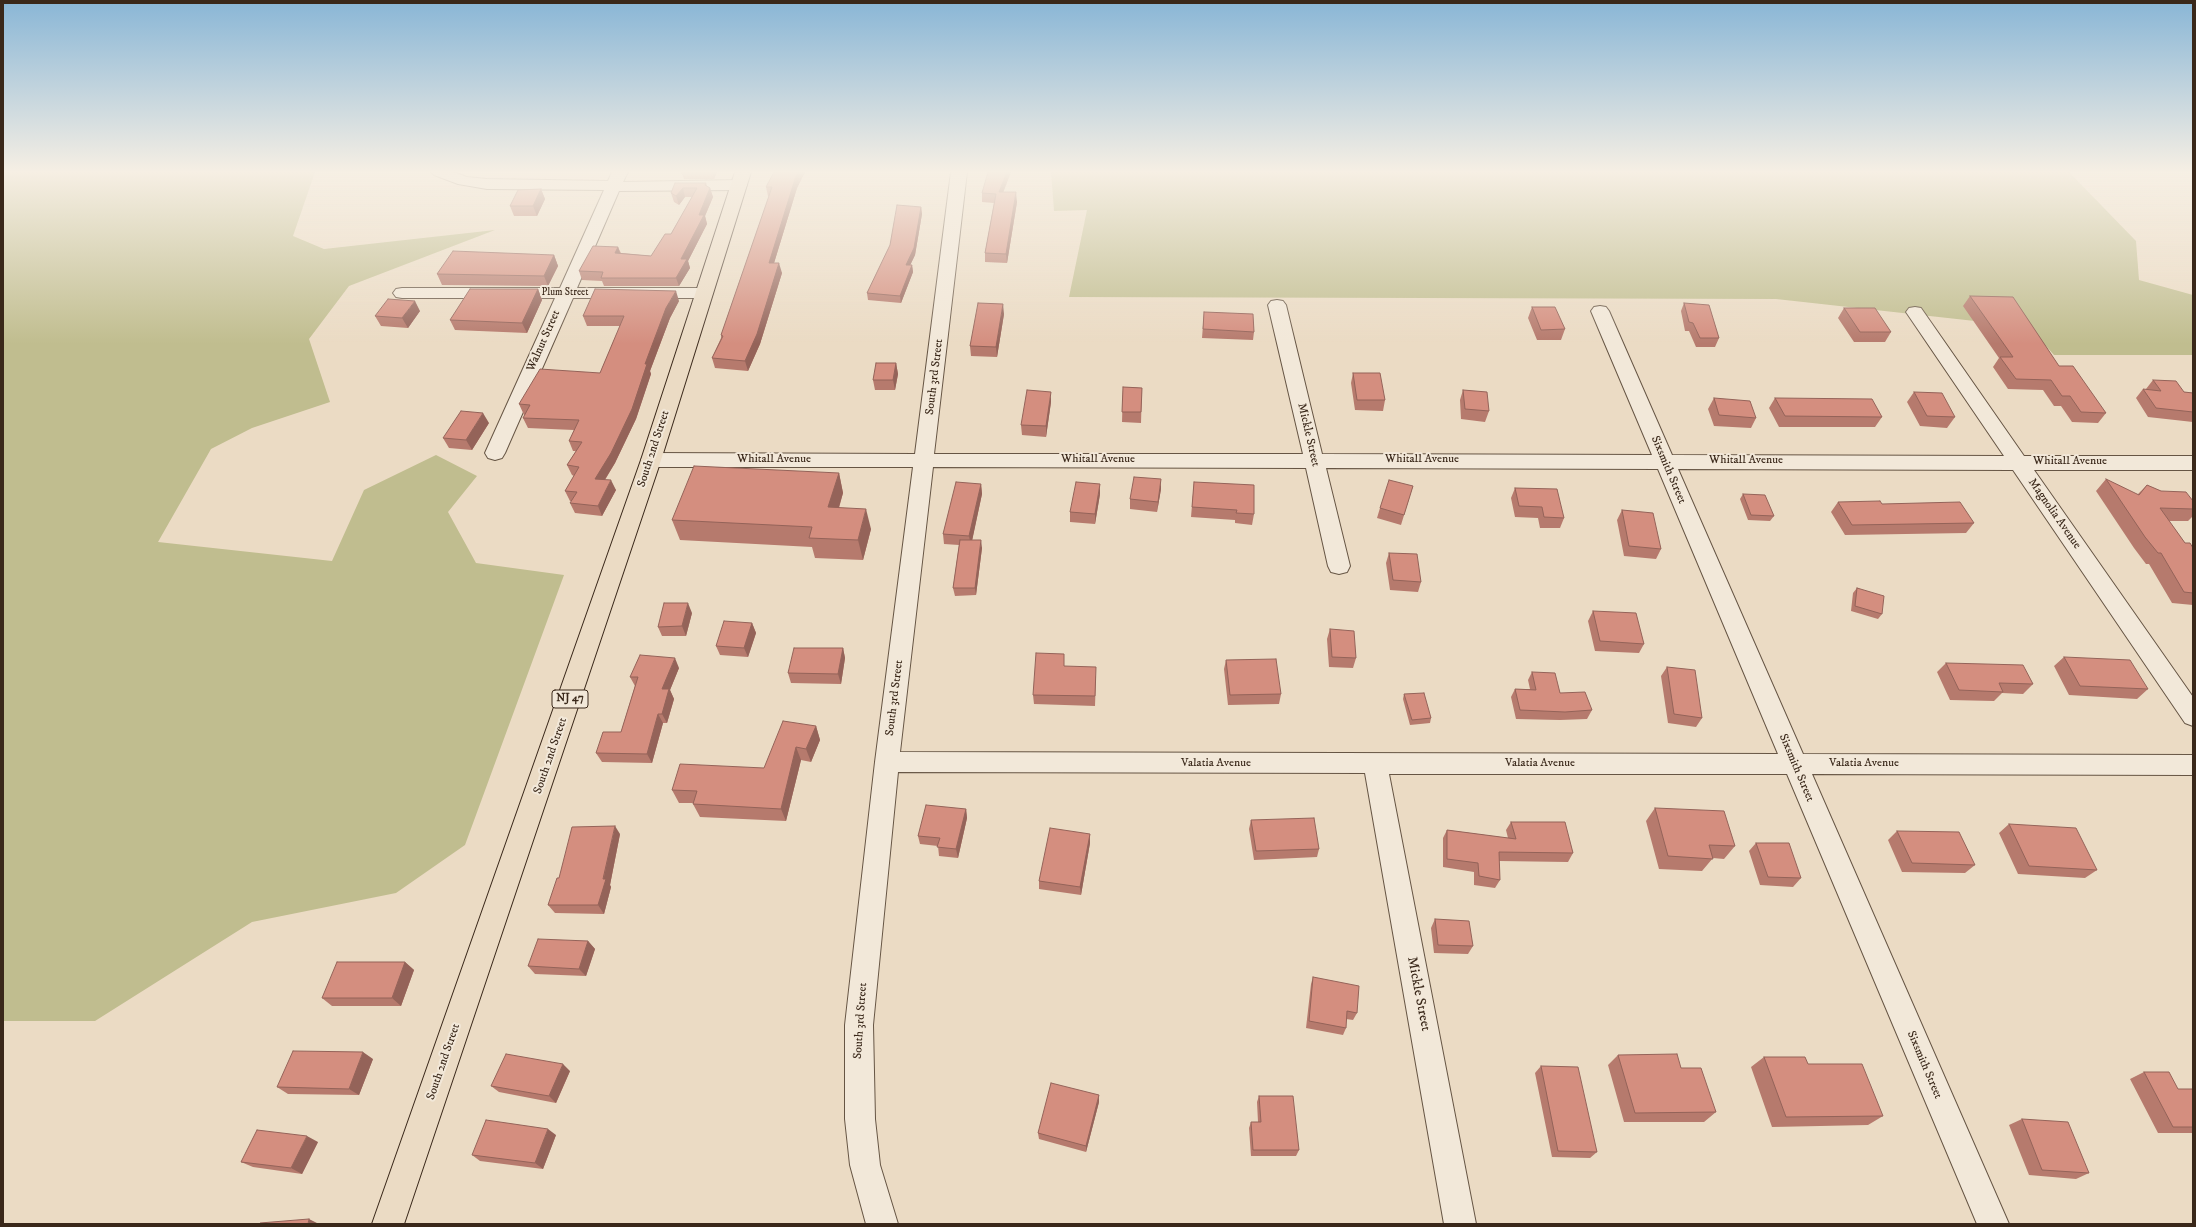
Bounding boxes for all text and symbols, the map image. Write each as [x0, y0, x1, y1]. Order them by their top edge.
street label: Plum Street [542, 287, 588, 299]
street label: Walnut Street [524, 308, 564, 374]
street label: South 3rd Street [923, 338, 947, 416]
street label: Mickle Street [1294, 402, 1322, 468]
street label: South 2nd Street [635, 409, 673, 489]
street label: Sixsmith Street [1647, 434, 1689, 506]
street label: Whitall Avenue [737, 453, 811, 467]
street label: Whitall Avenue [1061, 453, 1135, 467]
street label: Whitall Avenue [1385, 453, 1459, 467]
street label: Whitall Avenue [1709, 454, 1783, 468]
street label: Whitall Avenue [2033, 455, 2107, 469]
street label: Magnolia Avenue [2024, 476, 2084, 552]
street label: South 3rd Street [883, 659, 907, 737]
road number: NJ 47 [552, 690, 588, 708]
street label: South 2nd Street [531, 716, 571, 796]
street label: Sixsmith Street [1775, 732, 1817, 804]
street label: Valatia Avenue [1181, 757, 1251, 771]
street label: Valatia Avenue [1505, 757, 1575, 771]
street label: Valatia Avenue [1829, 757, 1899, 771]
street label: Mickle Street [1403, 955, 1433, 1033]
street label: South 3rd Street [851, 982, 871, 1060]
street label: South 2nd Street [424, 1022, 464, 1102]
street label: Sixsmith Street [1903, 1029, 1945, 1101]

